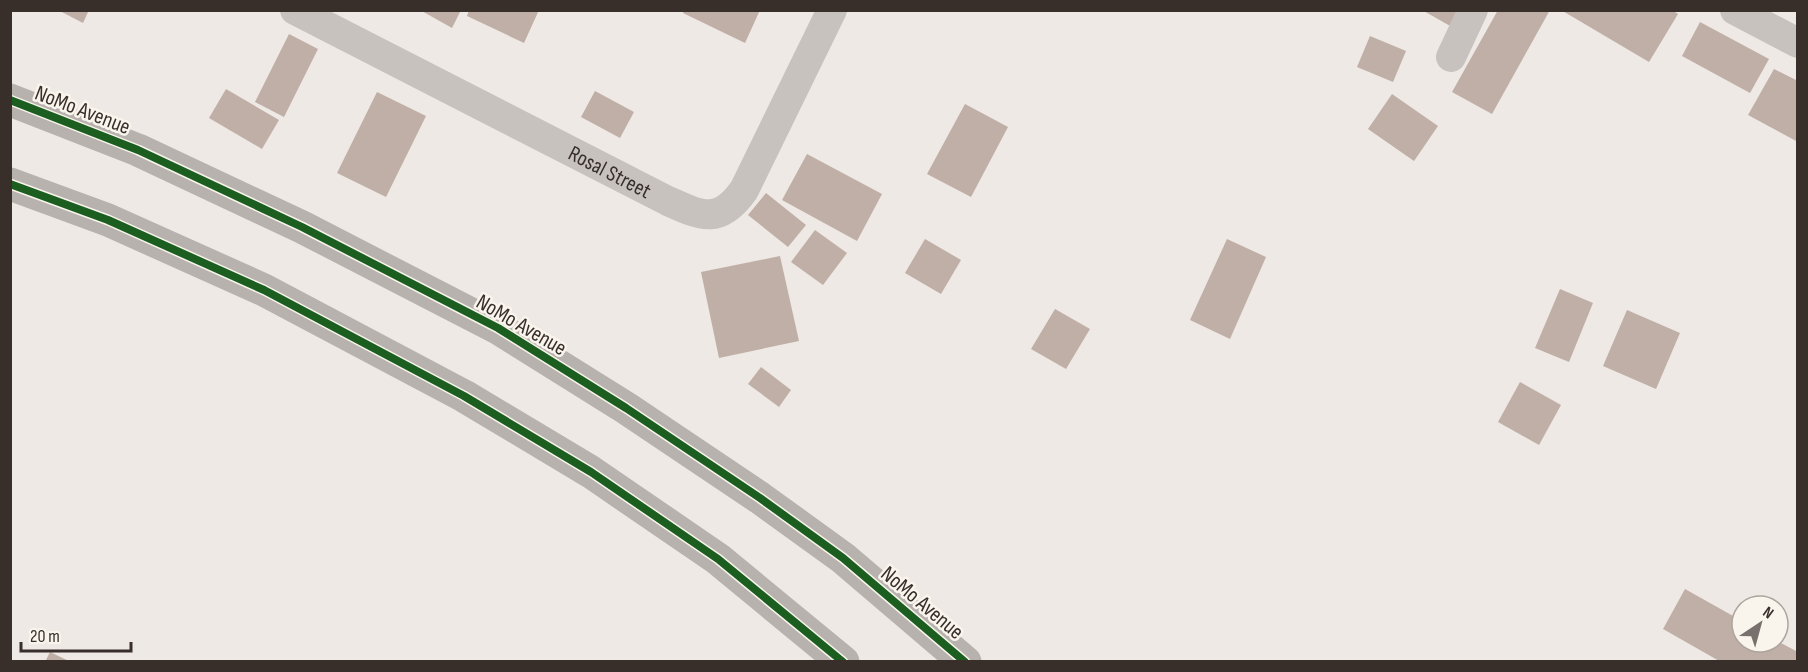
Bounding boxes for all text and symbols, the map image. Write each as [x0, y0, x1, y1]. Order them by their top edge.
street label: NoMo Avenue [31, 80, 134, 141]
street label: Rosal Street [563, 140, 656, 205]
street label: NoMo Avenue [471, 289, 571, 362]
street label: NoMo Avenue [875, 561, 969, 646]
north arrow [1730, 594, 1790, 654]
text: N [1759, 603, 1777, 623]
scale bar [21, 615, 130, 653]
text: 20 m [30, 626, 60, 647]

